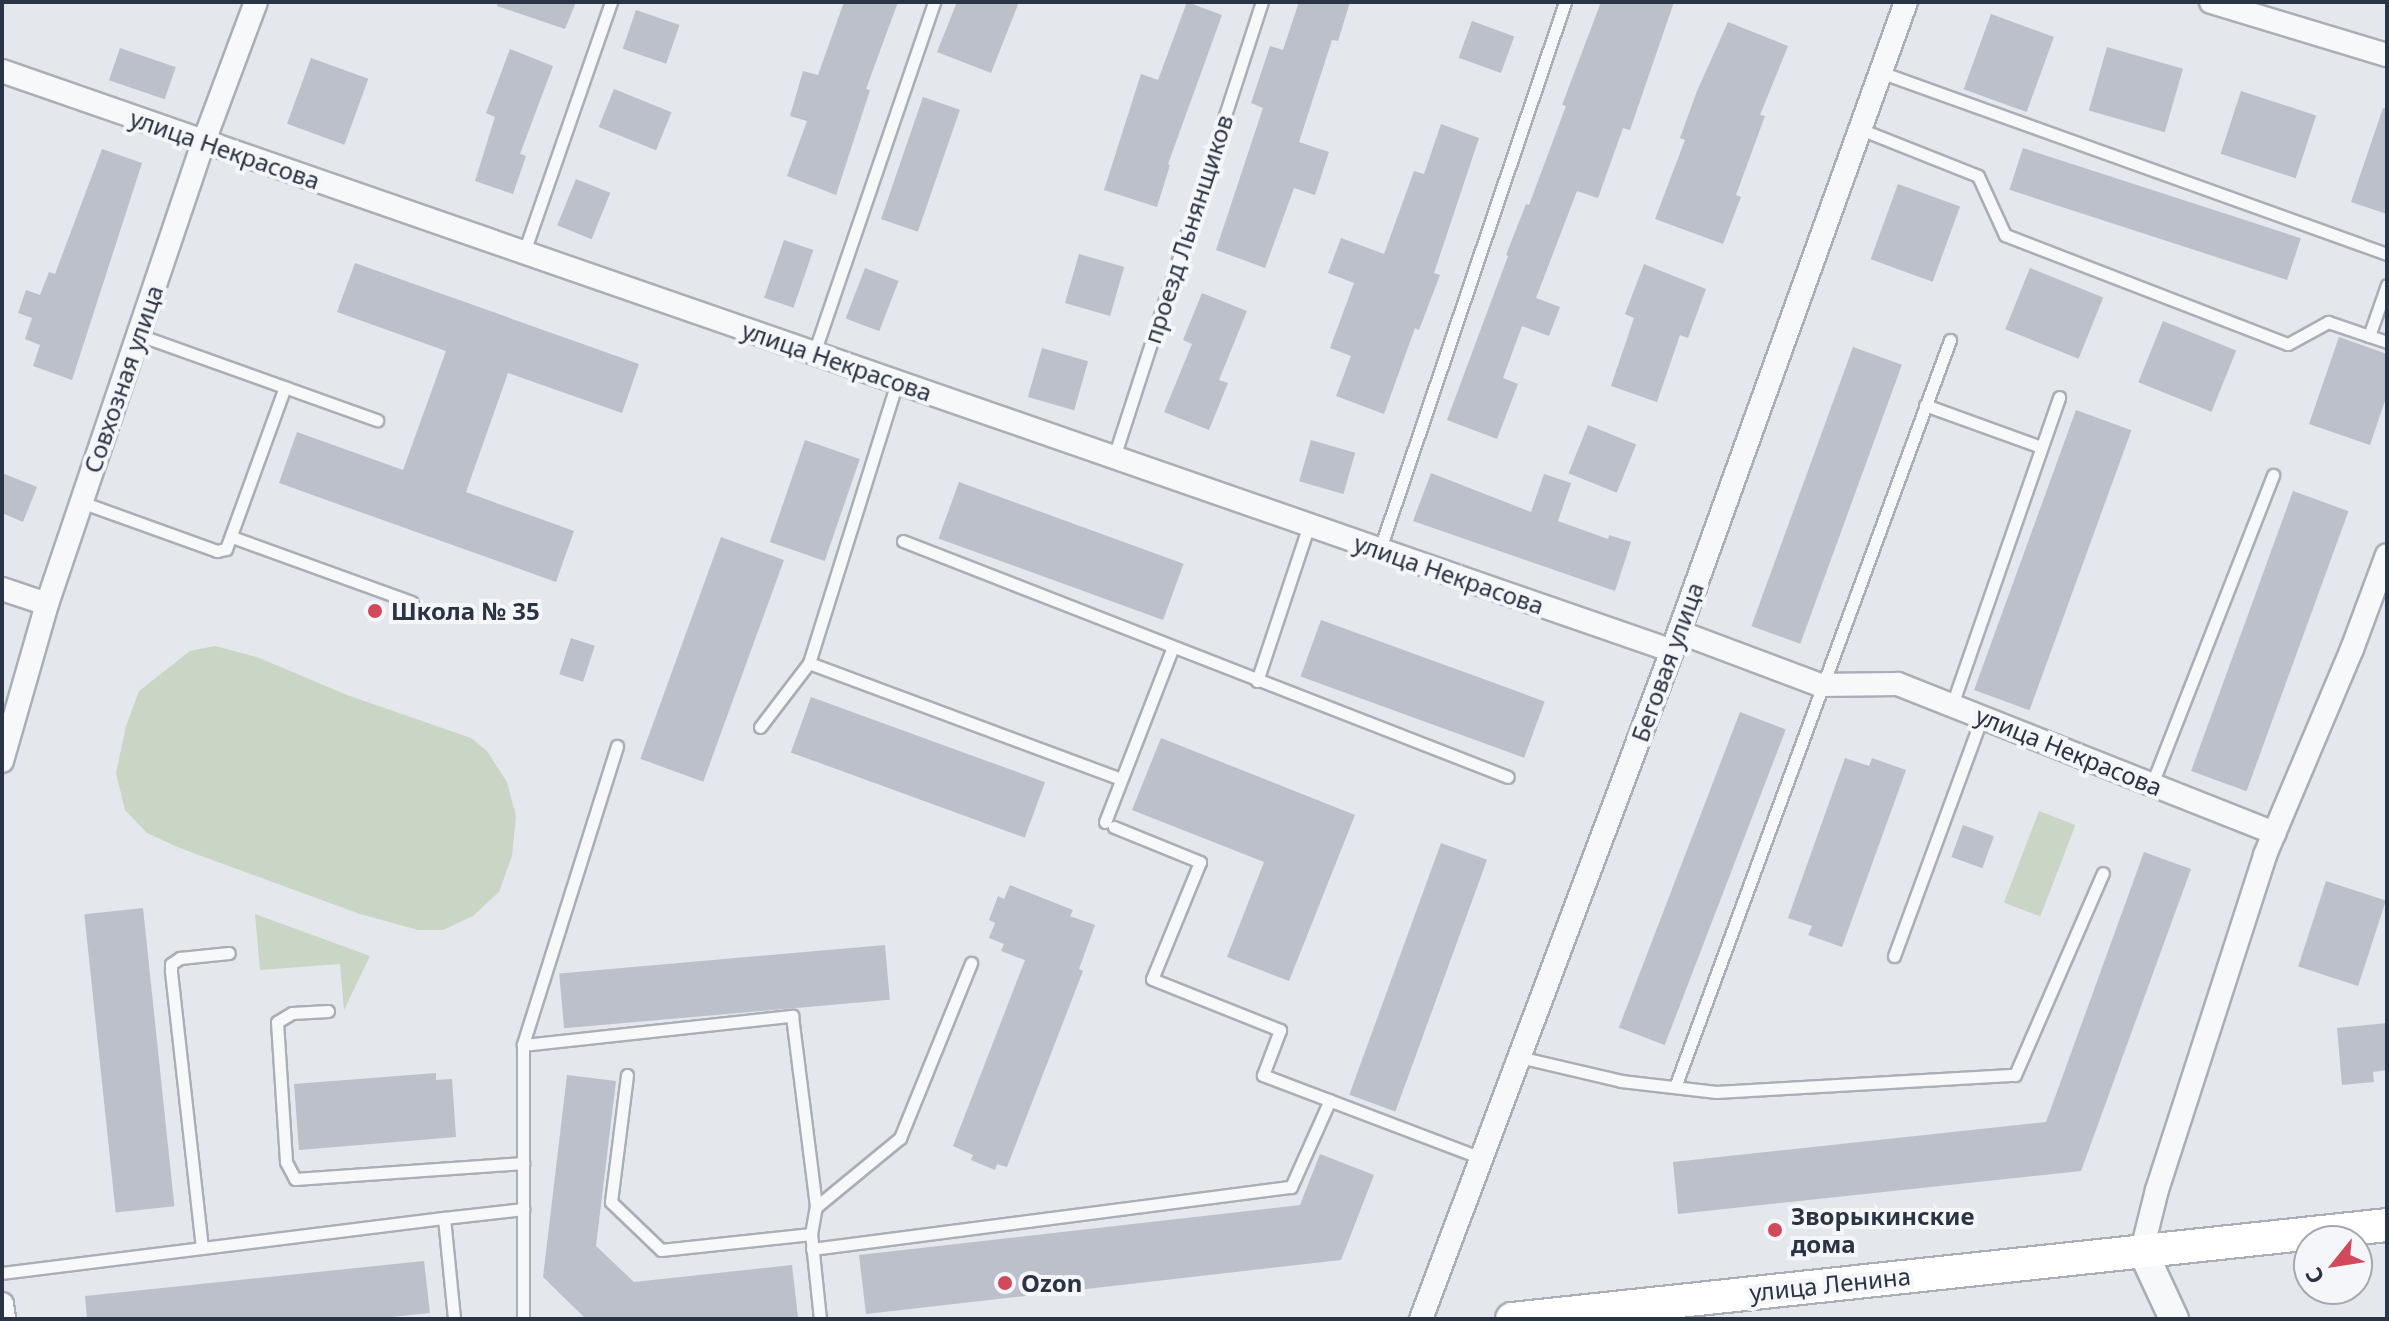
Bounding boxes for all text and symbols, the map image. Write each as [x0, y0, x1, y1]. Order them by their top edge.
street label: улица Некрасова [126, 103, 324, 195]
street label: проезд Льнянщиков [1137, 111, 1239, 347]
street label: Совхозная улица [77, 281, 169, 477]
street label: улица Некрасова [738, 315, 936, 407]
street label: улица Некрасова [1350, 528, 1548, 620]
street label: Беговая улица [1625, 578, 1709, 746]
place label: Школа № 35 [391, 597, 540, 625]
marker: Школа № 35 [366, 602, 384, 620]
street label: улица Некрасова [1971, 700, 2167, 802]
place label: Зворыкинские дома [1791, 1202, 1974, 1258]
marker: Зворыкинские дома [1766, 1221, 1784, 1239]
north arrow [2293, 1225, 2373, 1305]
street label: улица Ленина [1748, 1261, 1912, 1307]
text: С [2297, 1262, 2330, 1290]
place label: Ozon [1021, 1269, 1082, 1297]
marker: Ozon [996, 1274, 1014, 1292]

